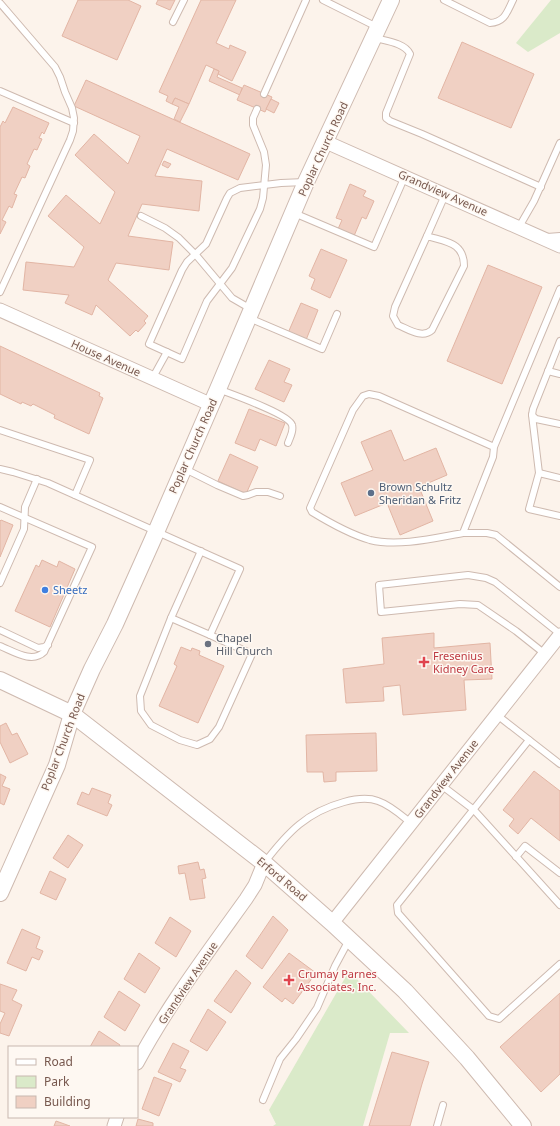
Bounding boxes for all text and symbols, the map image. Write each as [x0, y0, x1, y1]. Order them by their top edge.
street label: Poplar Church Road [294, 99, 351, 199]
street label: Grandview Avenue [396, 166, 490, 219]
street label: House Avenue [69, 336, 143, 380]
street label: Poplar Church Road [165, 396, 220, 496]
place label: Brown Schultz Sheridan & Fritz [379, 479, 461, 507]
marker: Brown Schultz Sheridan & Fritz [366, 488, 376, 498]
place label: Sheetz [53, 582, 87, 597]
marker: Sheetz [40, 585, 50, 595]
place label: Chapel Hill Church [216, 630, 272, 658]
marker: Chapel Hill Church [203, 639, 213, 649]
place label: Fresenius Kidney Care [433, 648, 494, 676]
marker: Fresenius Kidney Care [418, 656, 430, 668]
street label: Poplar Church Road [37, 691, 88, 792]
street label: Grandview Avenue [410, 736, 481, 821]
street label: Erford Road [254, 853, 311, 904]
street label: Grandview Avenue [154, 938, 221, 1027]
place label: Crumay Parnes Associates, Inc. [298, 966, 377, 994]
marker: Crumay Parnes Associates, Inc. [283, 974, 295, 986]
legend [8, 1046, 138, 1118]
text: Road [44, 1053, 73, 1070]
text: Park [44, 1073, 70, 1090]
text: Building [44, 1093, 91, 1110]

